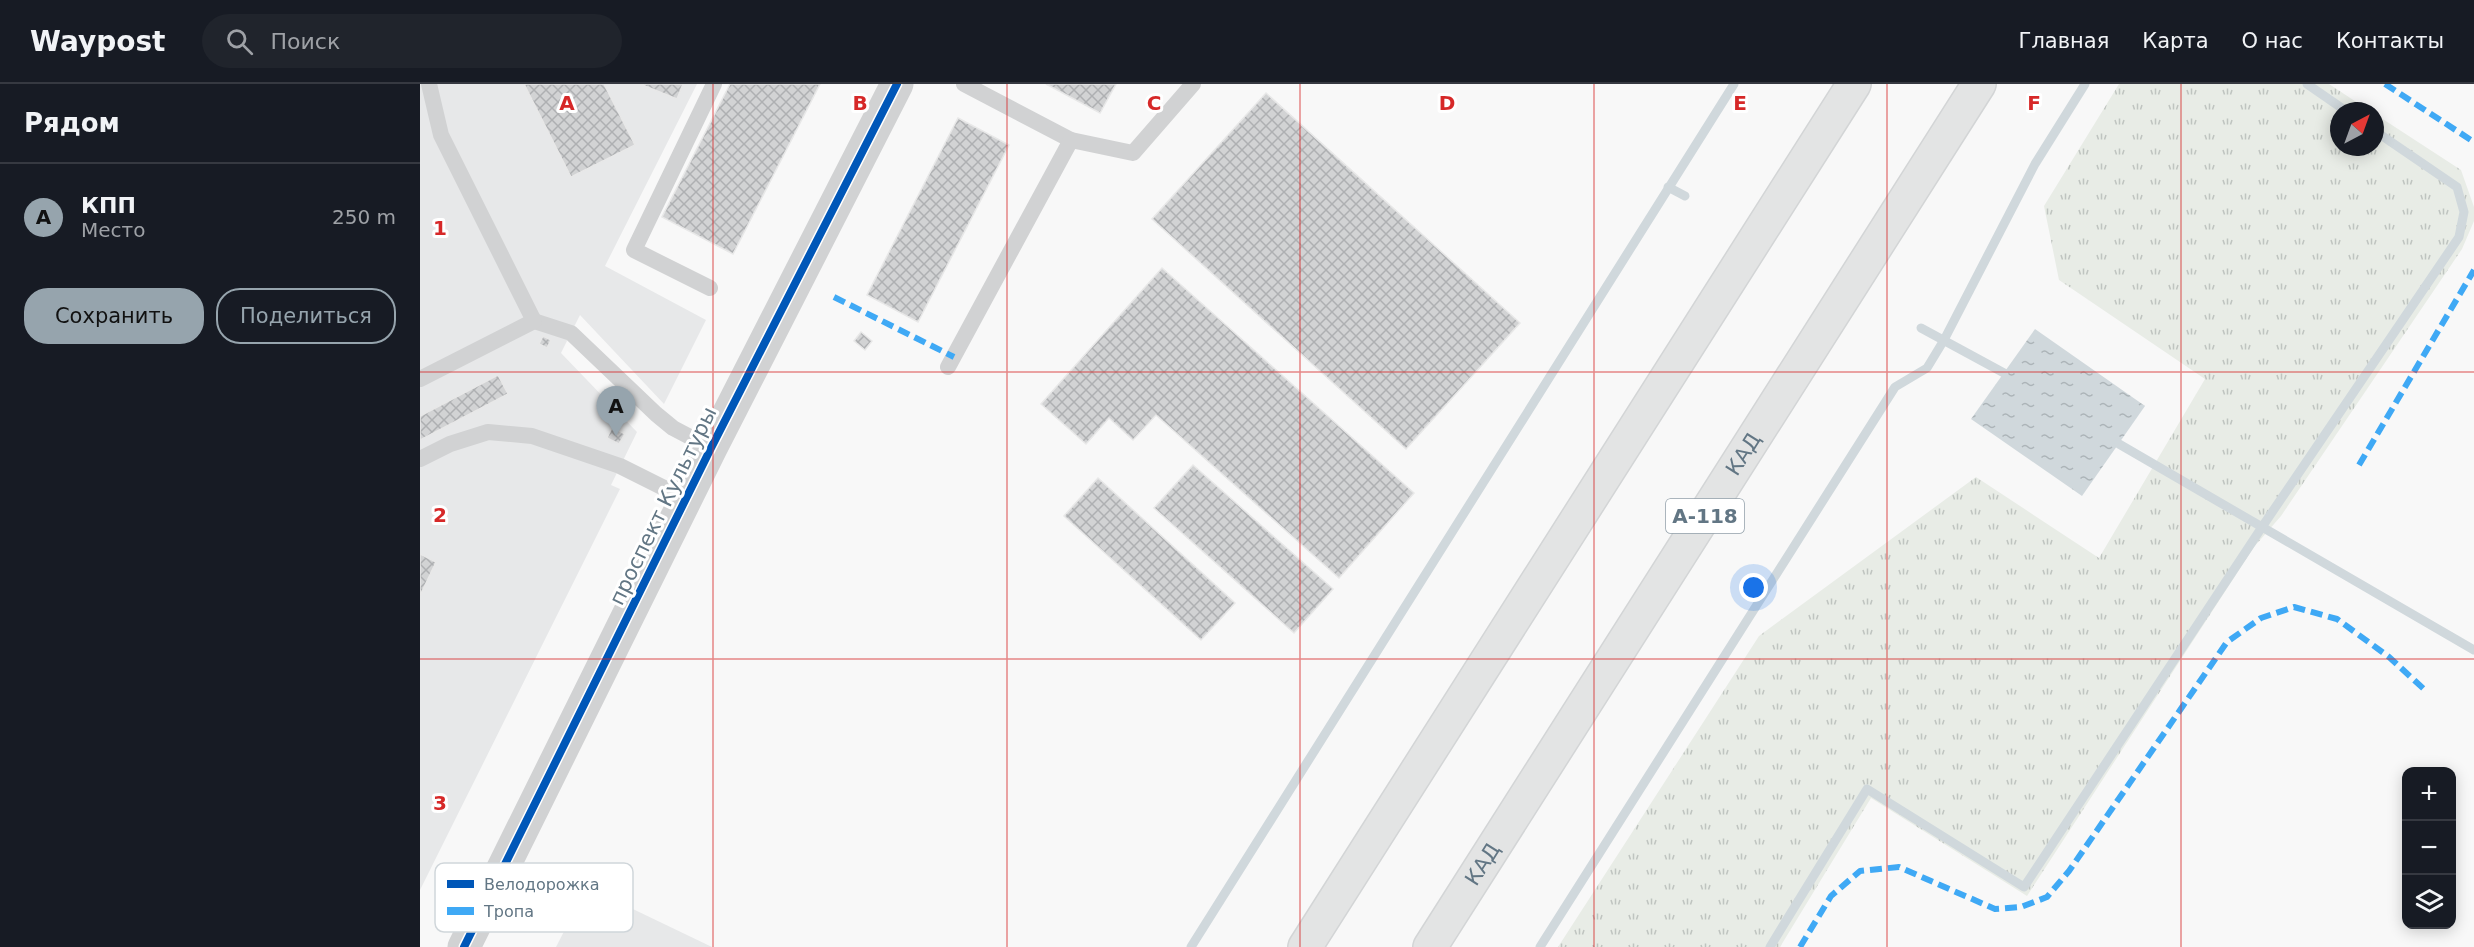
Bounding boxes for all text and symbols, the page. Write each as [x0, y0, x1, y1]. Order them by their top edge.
search box [202, 14, 622, 68]
text: Waypost [30, 25, 166, 58]
icon: search [223, 25, 256, 58]
text: Поиск [271, 29, 340, 54]
text: Главная [2019, 29, 2109, 53]
text: Карта [2142, 29, 2209, 53]
text: О нас [2242, 29, 2303, 53]
text: Контакты [2336, 29, 2444, 53]
text: A [559, 91, 575, 115]
text: B [852, 91, 868, 115]
text: C [1147, 91, 1161, 115]
text: D [1439, 91, 1455, 115]
text: E [1733, 91, 1747, 115]
text: F [2027, 91, 2041, 115]
north arrow [2330, 102, 2384, 156]
text: Рядом [24, 108, 120, 138]
text: КПП [81, 193, 136, 218]
text: A [36, 205, 51, 229]
text: 250 m [332, 205, 396, 229]
text: 1 [433, 216, 447, 240]
text: Место [81, 218, 145, 242]
button: Сохранить [24, 288, 204, 344]
button: Поделиться [216, 288, 396, 344]
pin: A [596, 386, 636, 436]
street label: проспект Культуры [605, 403, 721, 609]
street label: КАД [1721, 429, 1766, 480]
road number: А-118 [1666, 499, 1744, 533]
text: 2 [433, 503, 447, 527]
your location [1739, 573, 1768, 602]
map controls [2402, 767, 2456, 929]
button: + [2402, 767, 2456, 821]
text: 3 [433, 791, 447, 815]
button: − [2402, 821, 2456, 875]
street label: КАД [1460, 839, 1505, 890]
legend [435, 863, 633, 932]
text: Велодорожка [484, 875, 600, 894]
button: layers [2402, 875, 2456, 929]
text: Тропа [483, 902, 534, 921]

